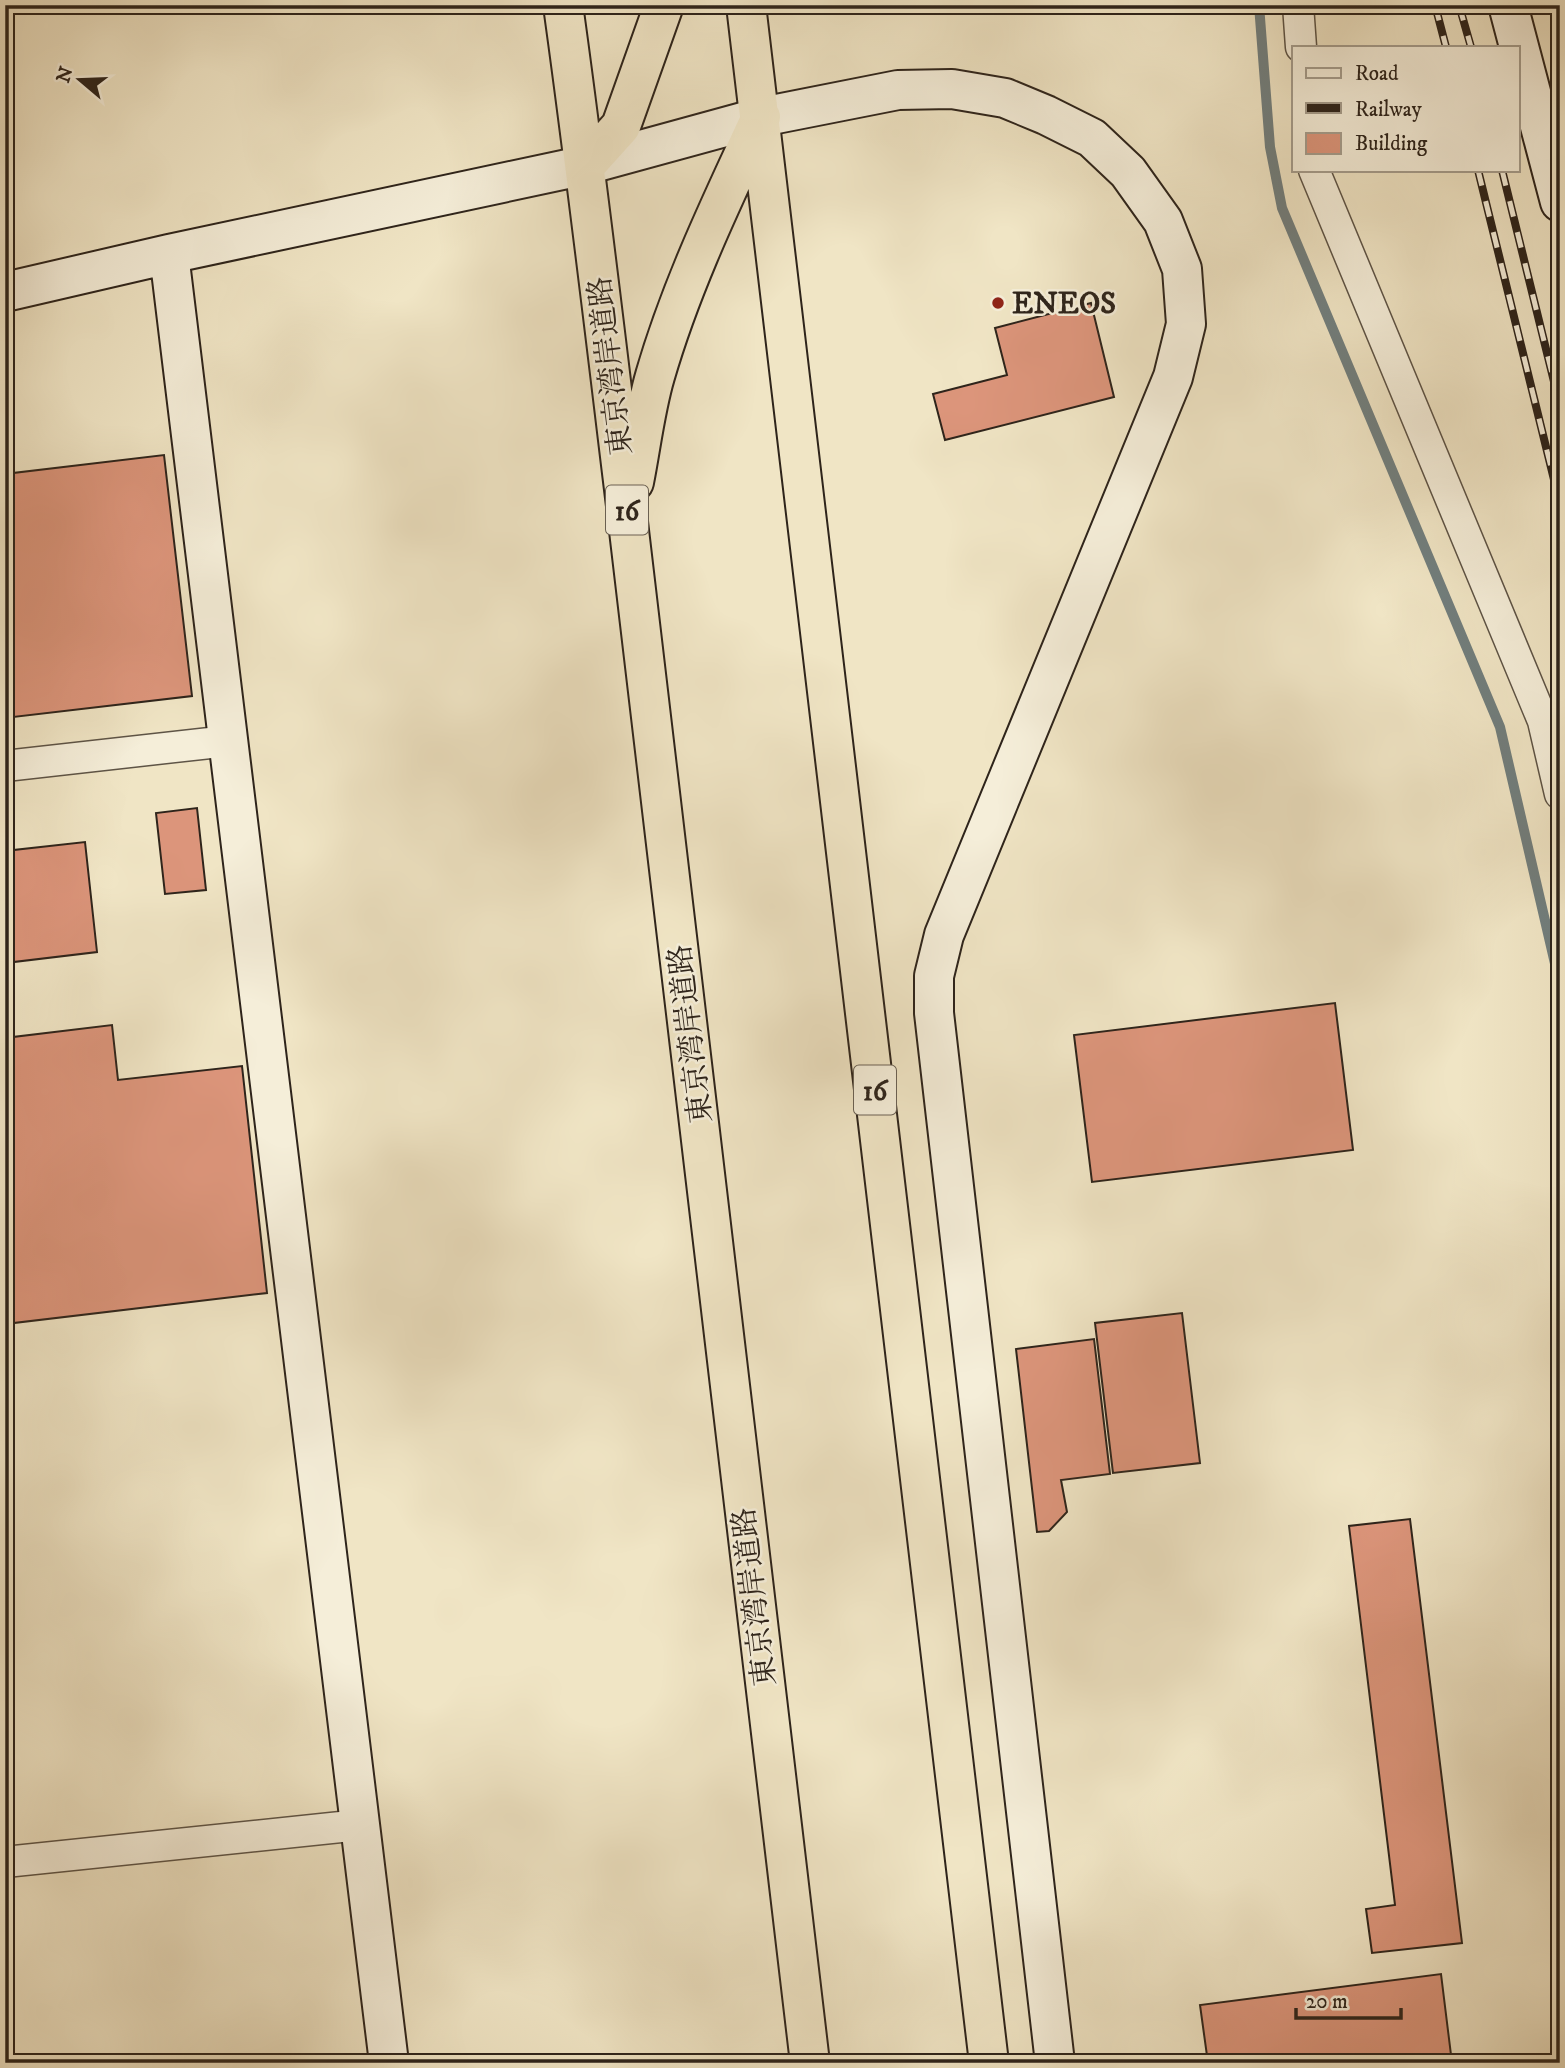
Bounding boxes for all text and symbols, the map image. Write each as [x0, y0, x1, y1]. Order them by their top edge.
north arrow [46, 46, 116, 116]
legend [1292, 46, 1520, 172]
text: Road [1355, 61, 1399, 87]
text: N [52, 63, 79, 86]
text: Railway [1355, 97, 1423, 123]
text: Building [1355, 131, 1428, 157]
street label: 東京湾岸道路 [582, 274, 641, 457]
place label: ENEOS [1012, 286, 1116, 323]
marker: ENEOS [990, 295, 1006, 311]
road number: 16 [606, 486, 648, 534]
street label: 東京湾岸道路 [662, 942, 721, 1125]
road number: 16 [854, 1066, 896, 1114]
street label: 東京湾岸道路 [726, 1505, 785, 1688]
scale bar [1296, 1977, 1400, 2021]
text: 20 m [1306, 1989, 1348, 2015]

